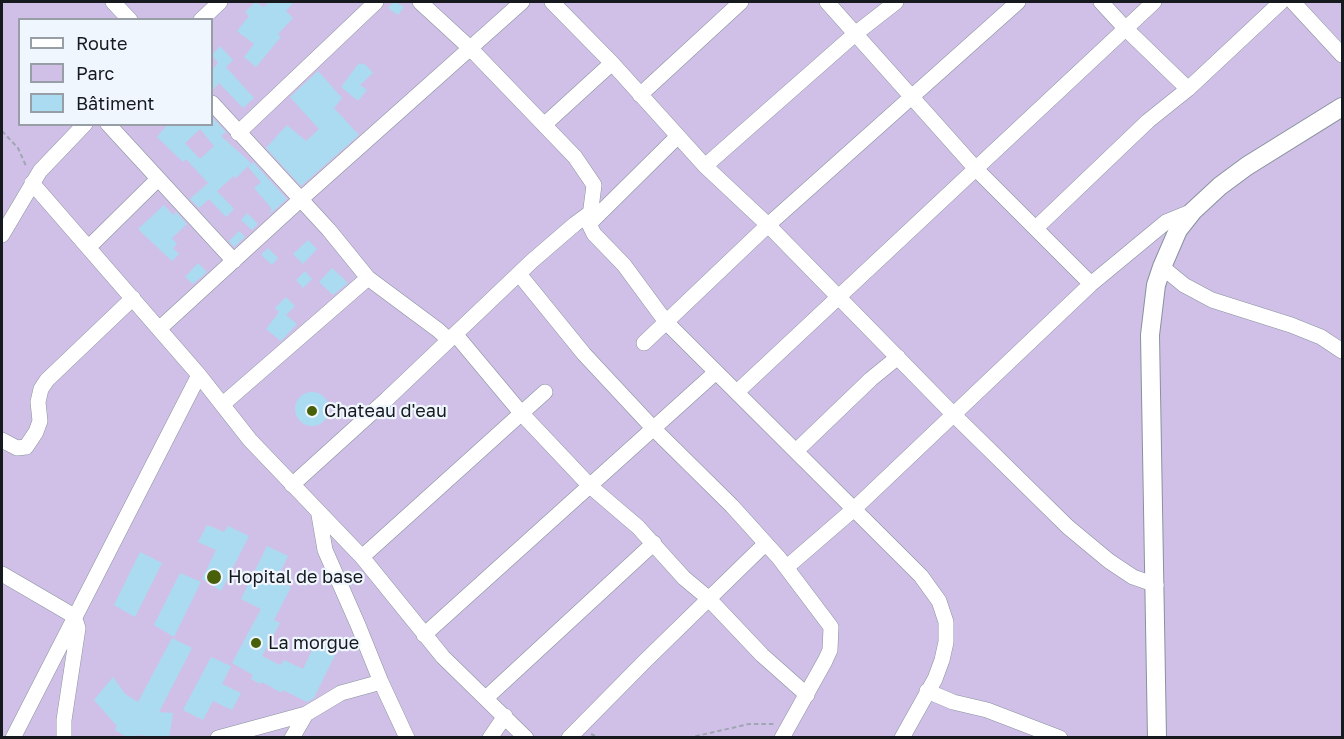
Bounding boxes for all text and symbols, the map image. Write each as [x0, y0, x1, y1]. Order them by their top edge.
legend [18, 18, 213, 126]
text: Route [76, 32, 127, 54]
text: Parc [76, 62, 114, 84]
text: Bâtiment [76, 92, 155, 114]
place label: Chateau d'eau [324, 400, 447, 422]
marker: Chateau d'eau [305, 404, 319, 418]
place label: Hopital de base [228, 566, 363, 588]
marker: Hopital de base [205, 568, 223, 586]
place label: La morgue [268, 632, 359, 654]
marker: La morgue [249, 636, 263, 650]

